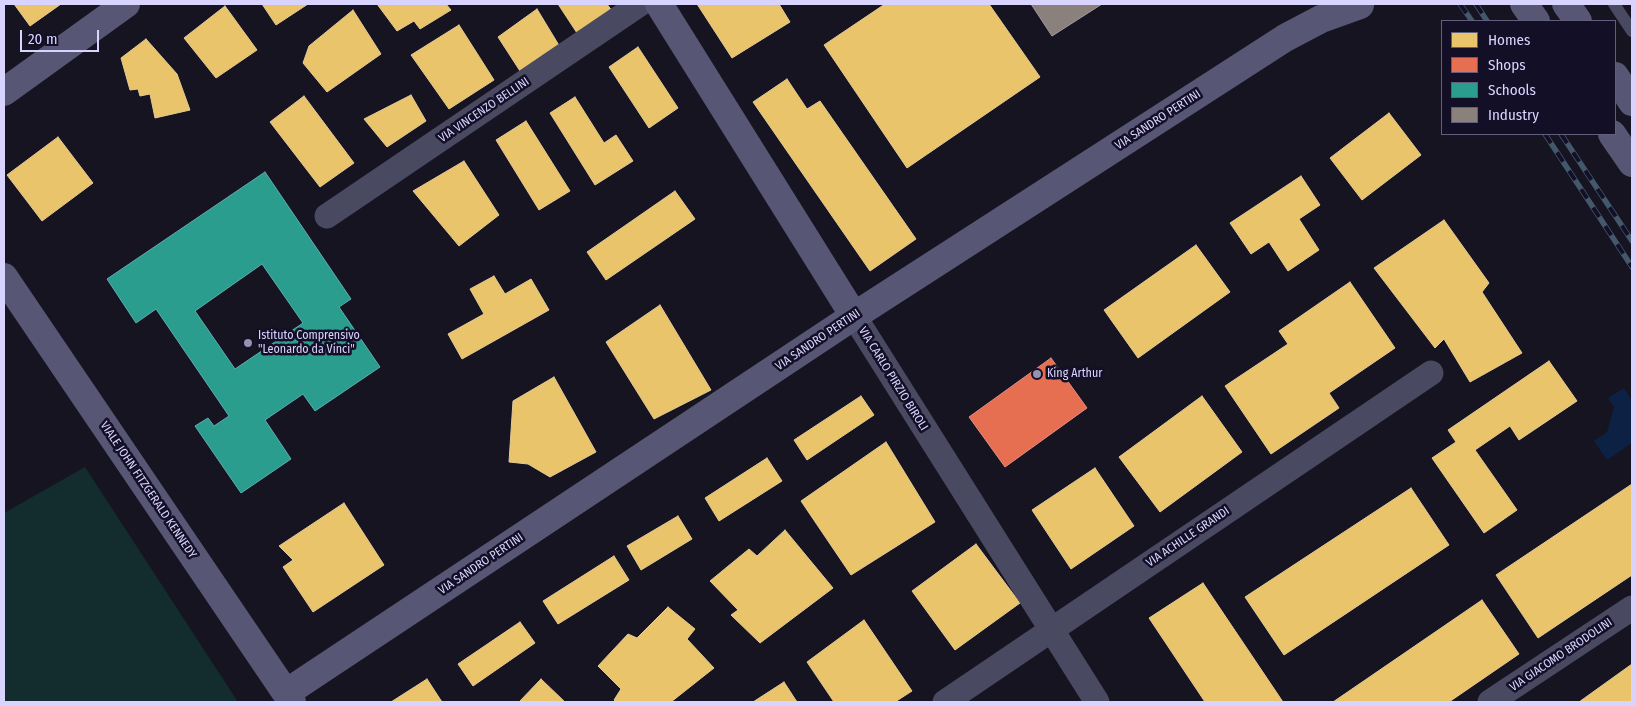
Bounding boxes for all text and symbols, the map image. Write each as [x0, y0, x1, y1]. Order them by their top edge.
scale bar [22, 20, 101, 52]
legend [1441, 20, 1616, 135]
text: 20 m [28, 30, 58, 48]
text: Homes [1488, 31, 1530, 49]
text: Shops [1488, 56, 1526, 74]
street label: VIA VINCENZO BELLINI [436, 74, 532, 146]
text: Schools [1488, 81, 1536, 99]
street label: VIA SANDRO PERTINI [1113, 87, 1203, 153]
text: Industry [1488, 106, 1539, 124]
street label: VIA SANDRO PERTINI [773, 306, 863, 374]
street label: VIA CARLO PIRZIO BIROLI [855, 324, 931, 434]
place label: Istituto Comprensivo "Leonardo da Vinci" [258, 329, 360, 357]
marker: Istituto Comprensivo "Leonardo da Vinci" [242, 337, 254, 349]
place label: King Arthur [1047, 367, 1102, 381]
marker: King Arthur [1031, 368, 1043, 380]
street label: VIALE JOHN FITZGERALD KENNEDY [97, 419, 199, 561]
street label: VIA ACHILLE GRANDI [1144, 504, 1232, 570]
street label: VIA SANDRO PERTINI [436, 530, 526, 598]
street label: VIA GIACOMO BRODOLINI [1507, 615, 1615, 695]

